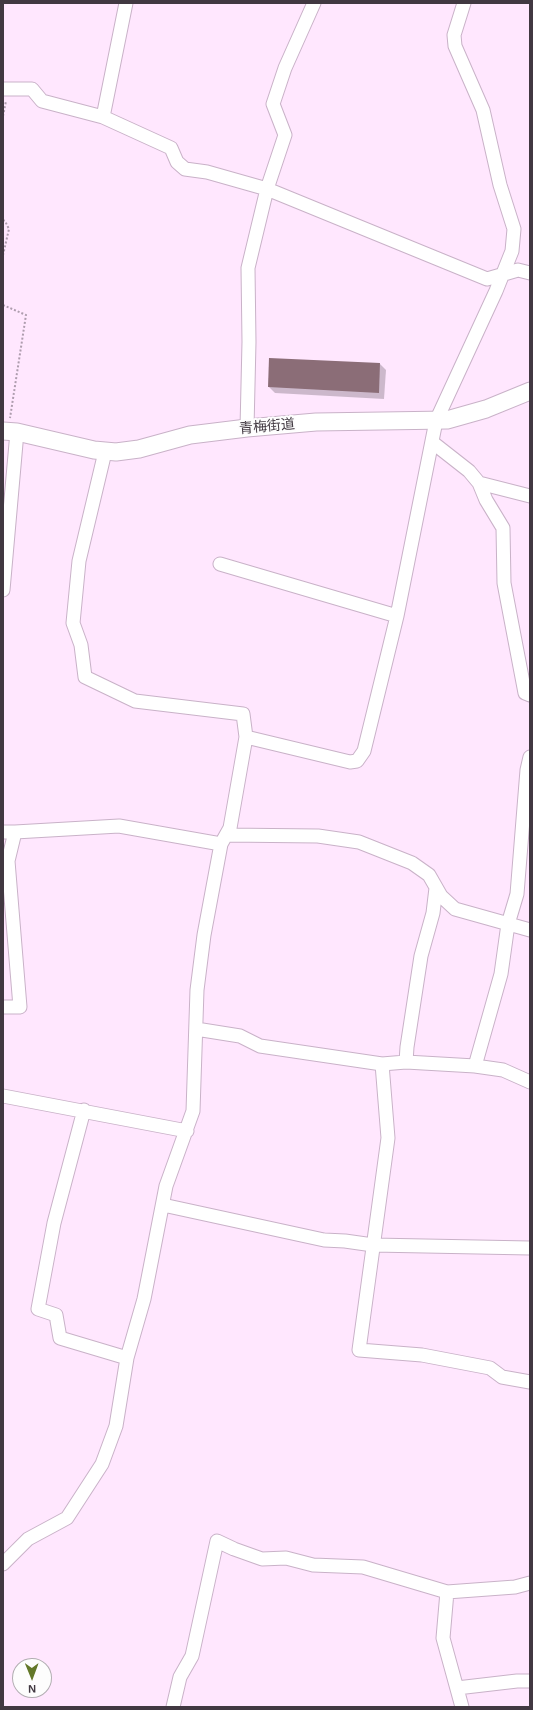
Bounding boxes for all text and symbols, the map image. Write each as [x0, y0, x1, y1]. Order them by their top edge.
street label: 青梅街道 [238, 416, 296, 438]
north arrow [12, 1658, 52, 1698]
text: N [28, 1683, 36, 1695]

